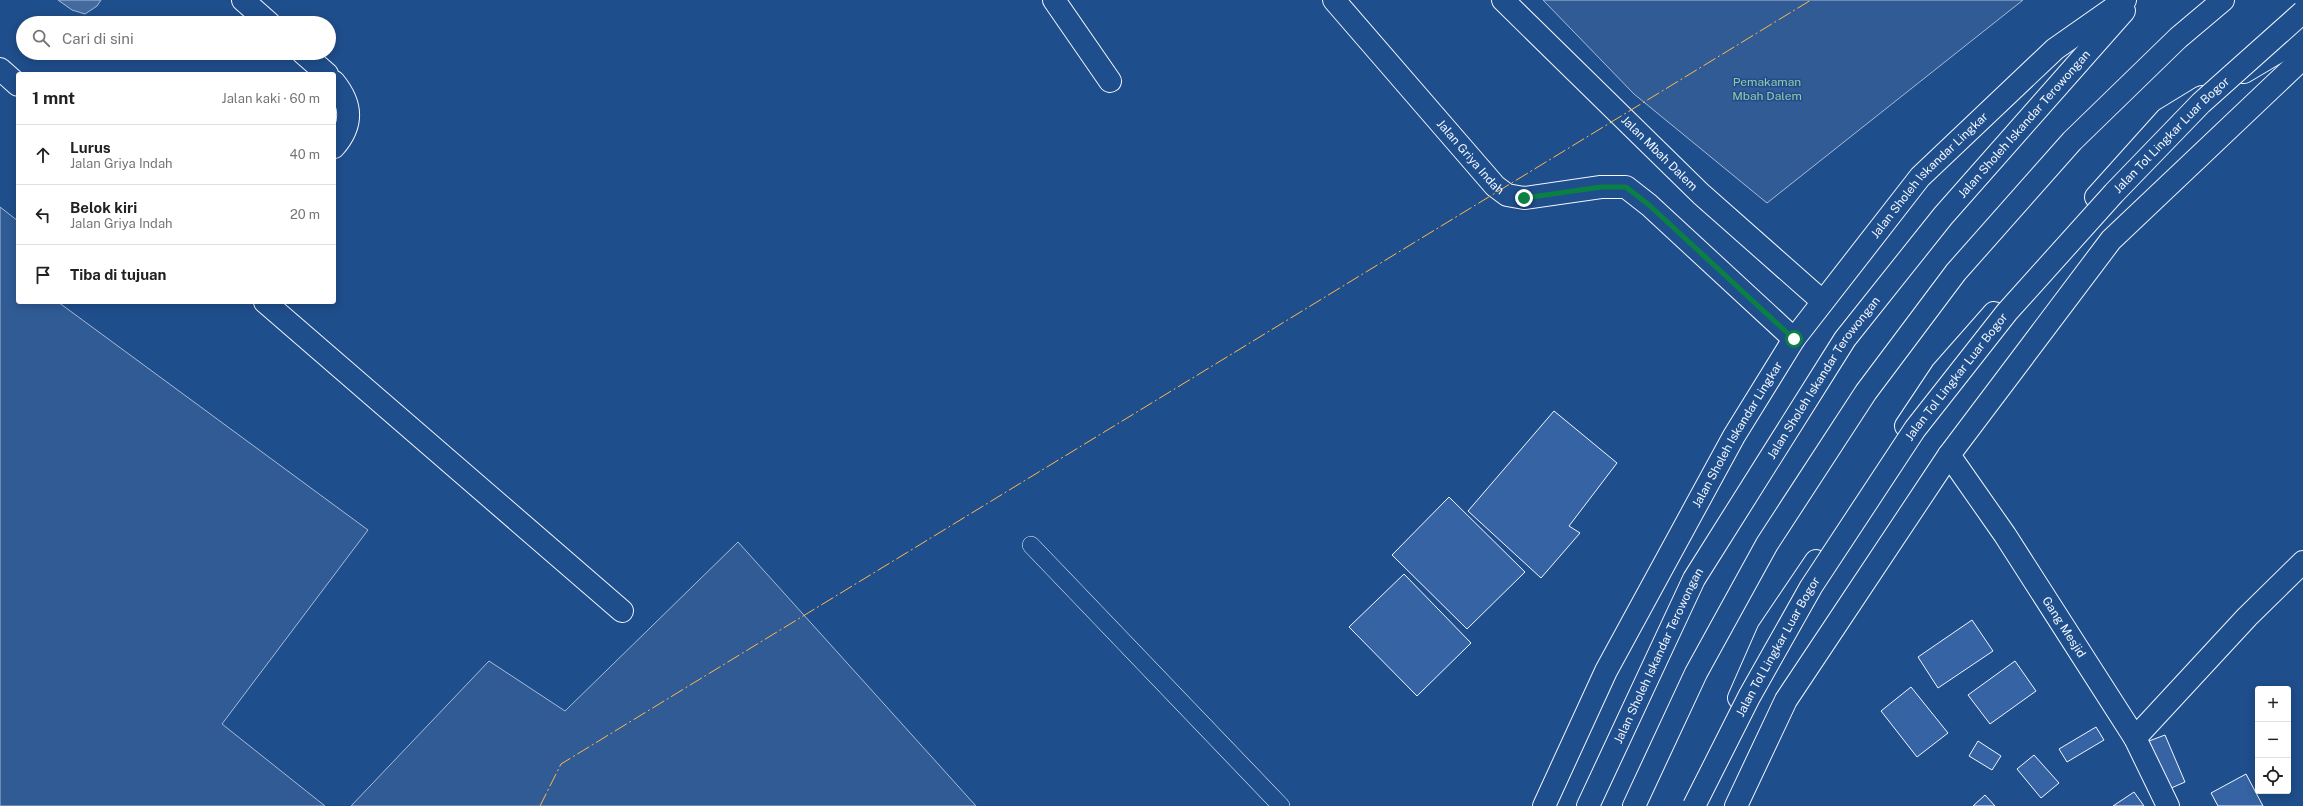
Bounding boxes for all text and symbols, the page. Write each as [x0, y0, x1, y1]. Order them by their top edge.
search box [16, 16, 336, 60]
icon: search [30, 27, 52, 49]
text: Cari di sini [62, 30, 134, 47]
street label: Jalan Sholeh Iskandar Terowongan [1955, 47, 2093, 201]
street label: Jalan Tol Lingkar Luar Bogor [2111, 74, 2232, 196]
park label: Pemakaman Mbah Dalem [1732, 75, 1802, 103]
text: 1 mnt [32, 88, 75, 108]
text: Jalan kaki · 60 m [222, 91, 320, 106]
street label: Jalan Sholeh Iskandar Lingkar [1868, 109, 1991, 241]
street label: Jalan Mbah Dalem [1618, 113, 1700, 194]
street label: Jalan Griya Indah [1434, 117, 1507, 197]
text: Lurus [70, 139, 111, 156]
icon: ahead [32, 144, 54, 166]
text: 40 m [289, 147, 320, 162]
text: Jalan Griya Indah [70, 156, 173, 171]
route end [1515, 189, 1533, 207]
text: Belok kiri [70, 199, 137, 216]
icon: left [32, 204, 54, 226]
text: 20 m [290, 207, 320, 222]
text: Jalan Griya Indah [70, 216, 173, 231]
icon: arrive [32, 264, 54, 286]
text: Tiba di tujuan [70, 266, 166, 283]
street label: Jalan Sholeh Iskandar Terowongan [1764, 294, 1883, 462]
street label: Jalan Tol Lingkar Luar Bogor [1902, 310, 2011, 443]
route start [1785, 330, 1803, 348]
street label: Jalan Sholeh Iskandar Lingkar [1689, 359, 1785, 510]
street label: Jalan Sholeh Iskandar Terowongan [1611, 565, 1706, 746]
street label: Jalan Tol Lingkar Luar Bogor [1733, 574, 1823, 719]
street label: Gang Mesjid [2039, 594, 2089, 660]
map controls [2255, 686, 2291, 794]
button: + [2255, 686, 2291, 722]
button: − [2255, 722, 2291, 758]
button: locate [2255, 758, 2291, 794]

